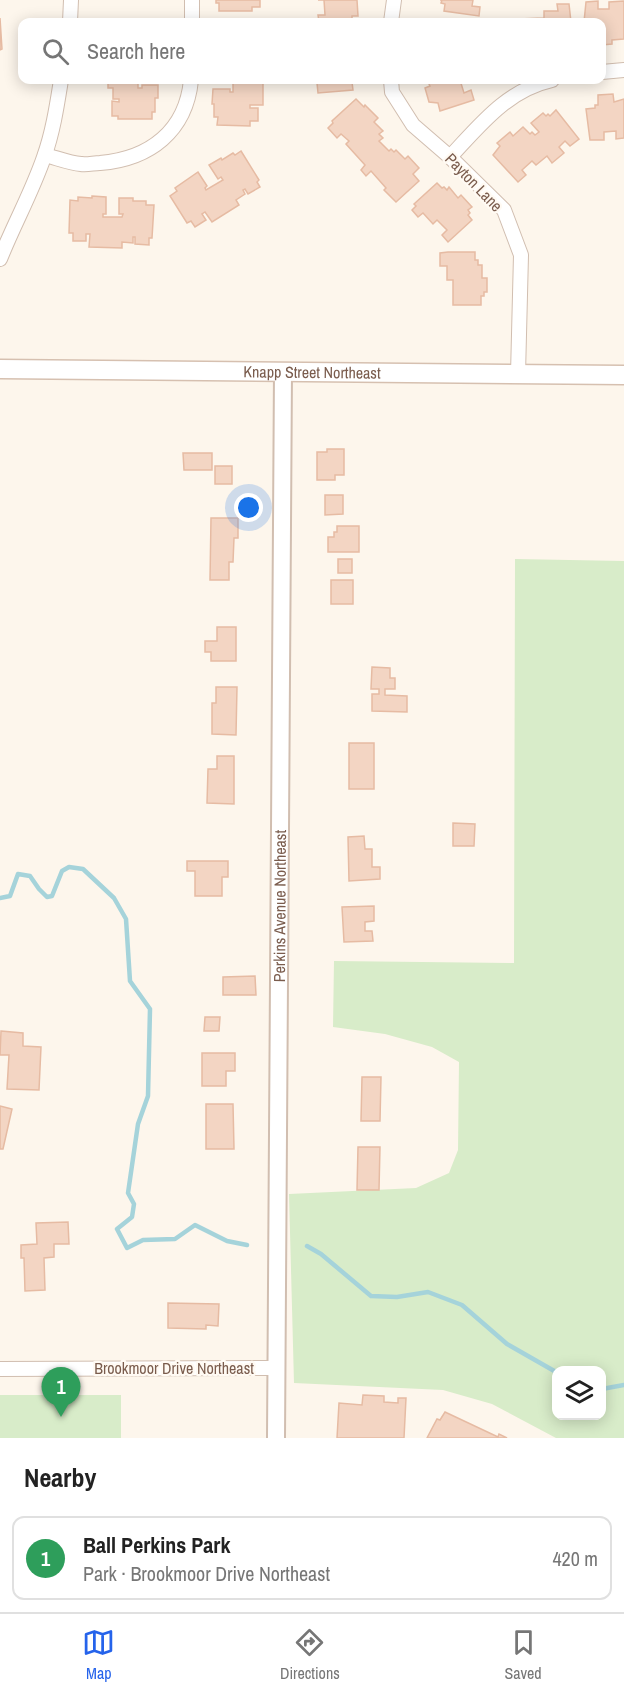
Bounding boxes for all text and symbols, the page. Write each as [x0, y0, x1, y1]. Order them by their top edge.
search box [18, 18, 606, 84]
icon: search [39, 35, 72, 68]
text: Search here [87, 36, 185, 66]
street label: Payton Lane [440, 148, 508, 216]
street label: Knapp Street Northeast [243, 360, 381, 384]
your location [234, 493, 263, 522]
street label: Perkins Avenue Northeast [268, 829, 291, 982]
street label: Brookmoor Drive Northeast [94, 1357, 254, 1379]
map controls [552, 1366, 606, 1420]
button: layers [552, 1366, 606, 1420]
pin: 1 [42, 1368, 80, 1417]
text: Nearby [24, 1460, 96, 1495]
text: Ball Perkins Park [83, 1530, 230, 1560]
text: 1 [41, 1545, 50, 1572]
text: 420 m [552, 1545, 598, 1572]
text: Park · Brookmoor Drive Northeast [83, 1560, 330, 1587]
tab: Map [82, 1626, 115, 1684]
tab: Directions [280, 1626, 340, 1684]
tab: Saved [504, 1626, 542, 1684]

